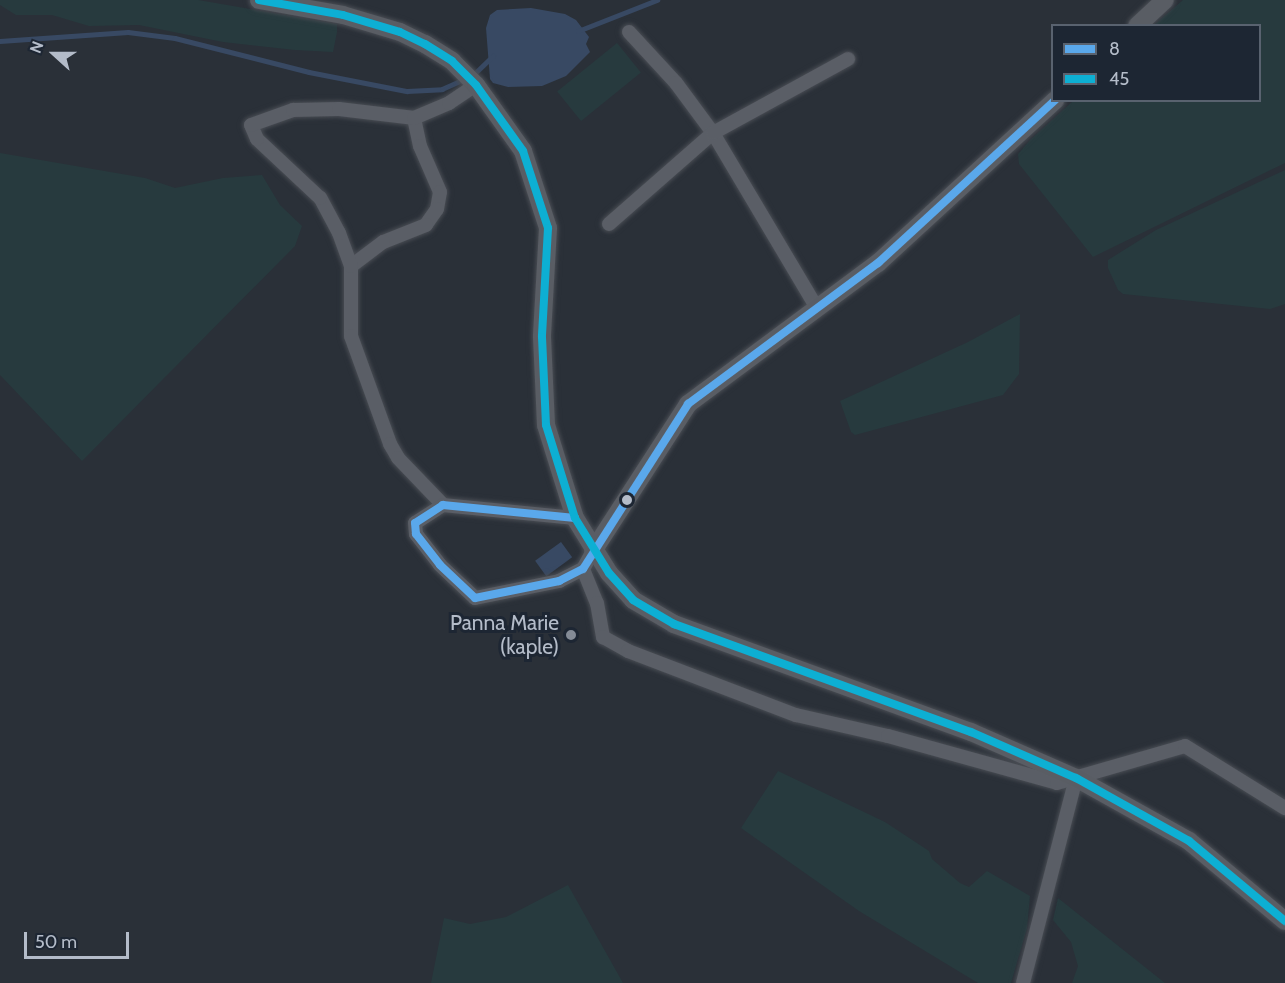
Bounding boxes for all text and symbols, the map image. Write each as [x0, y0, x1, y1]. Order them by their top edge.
north arrow [24, 24, 84, 84]
legend [1051, 24, 1261, 102]
text: 8 [1109, 38, 1120, 60]
text: N [26, 39, 48, 56]
text: 45 [1109, 68, 1129, 90]
unlabelled marker [621, 494, 633, 506]
place label: Panna Marie (kaple) [450, 610, 559, 660]
marker: Panna Marie (kaple) [564, 628, 578, 642]
scale bar [27, 920, 132, 958]
text: 50 m [35, 931, 77, 953]

